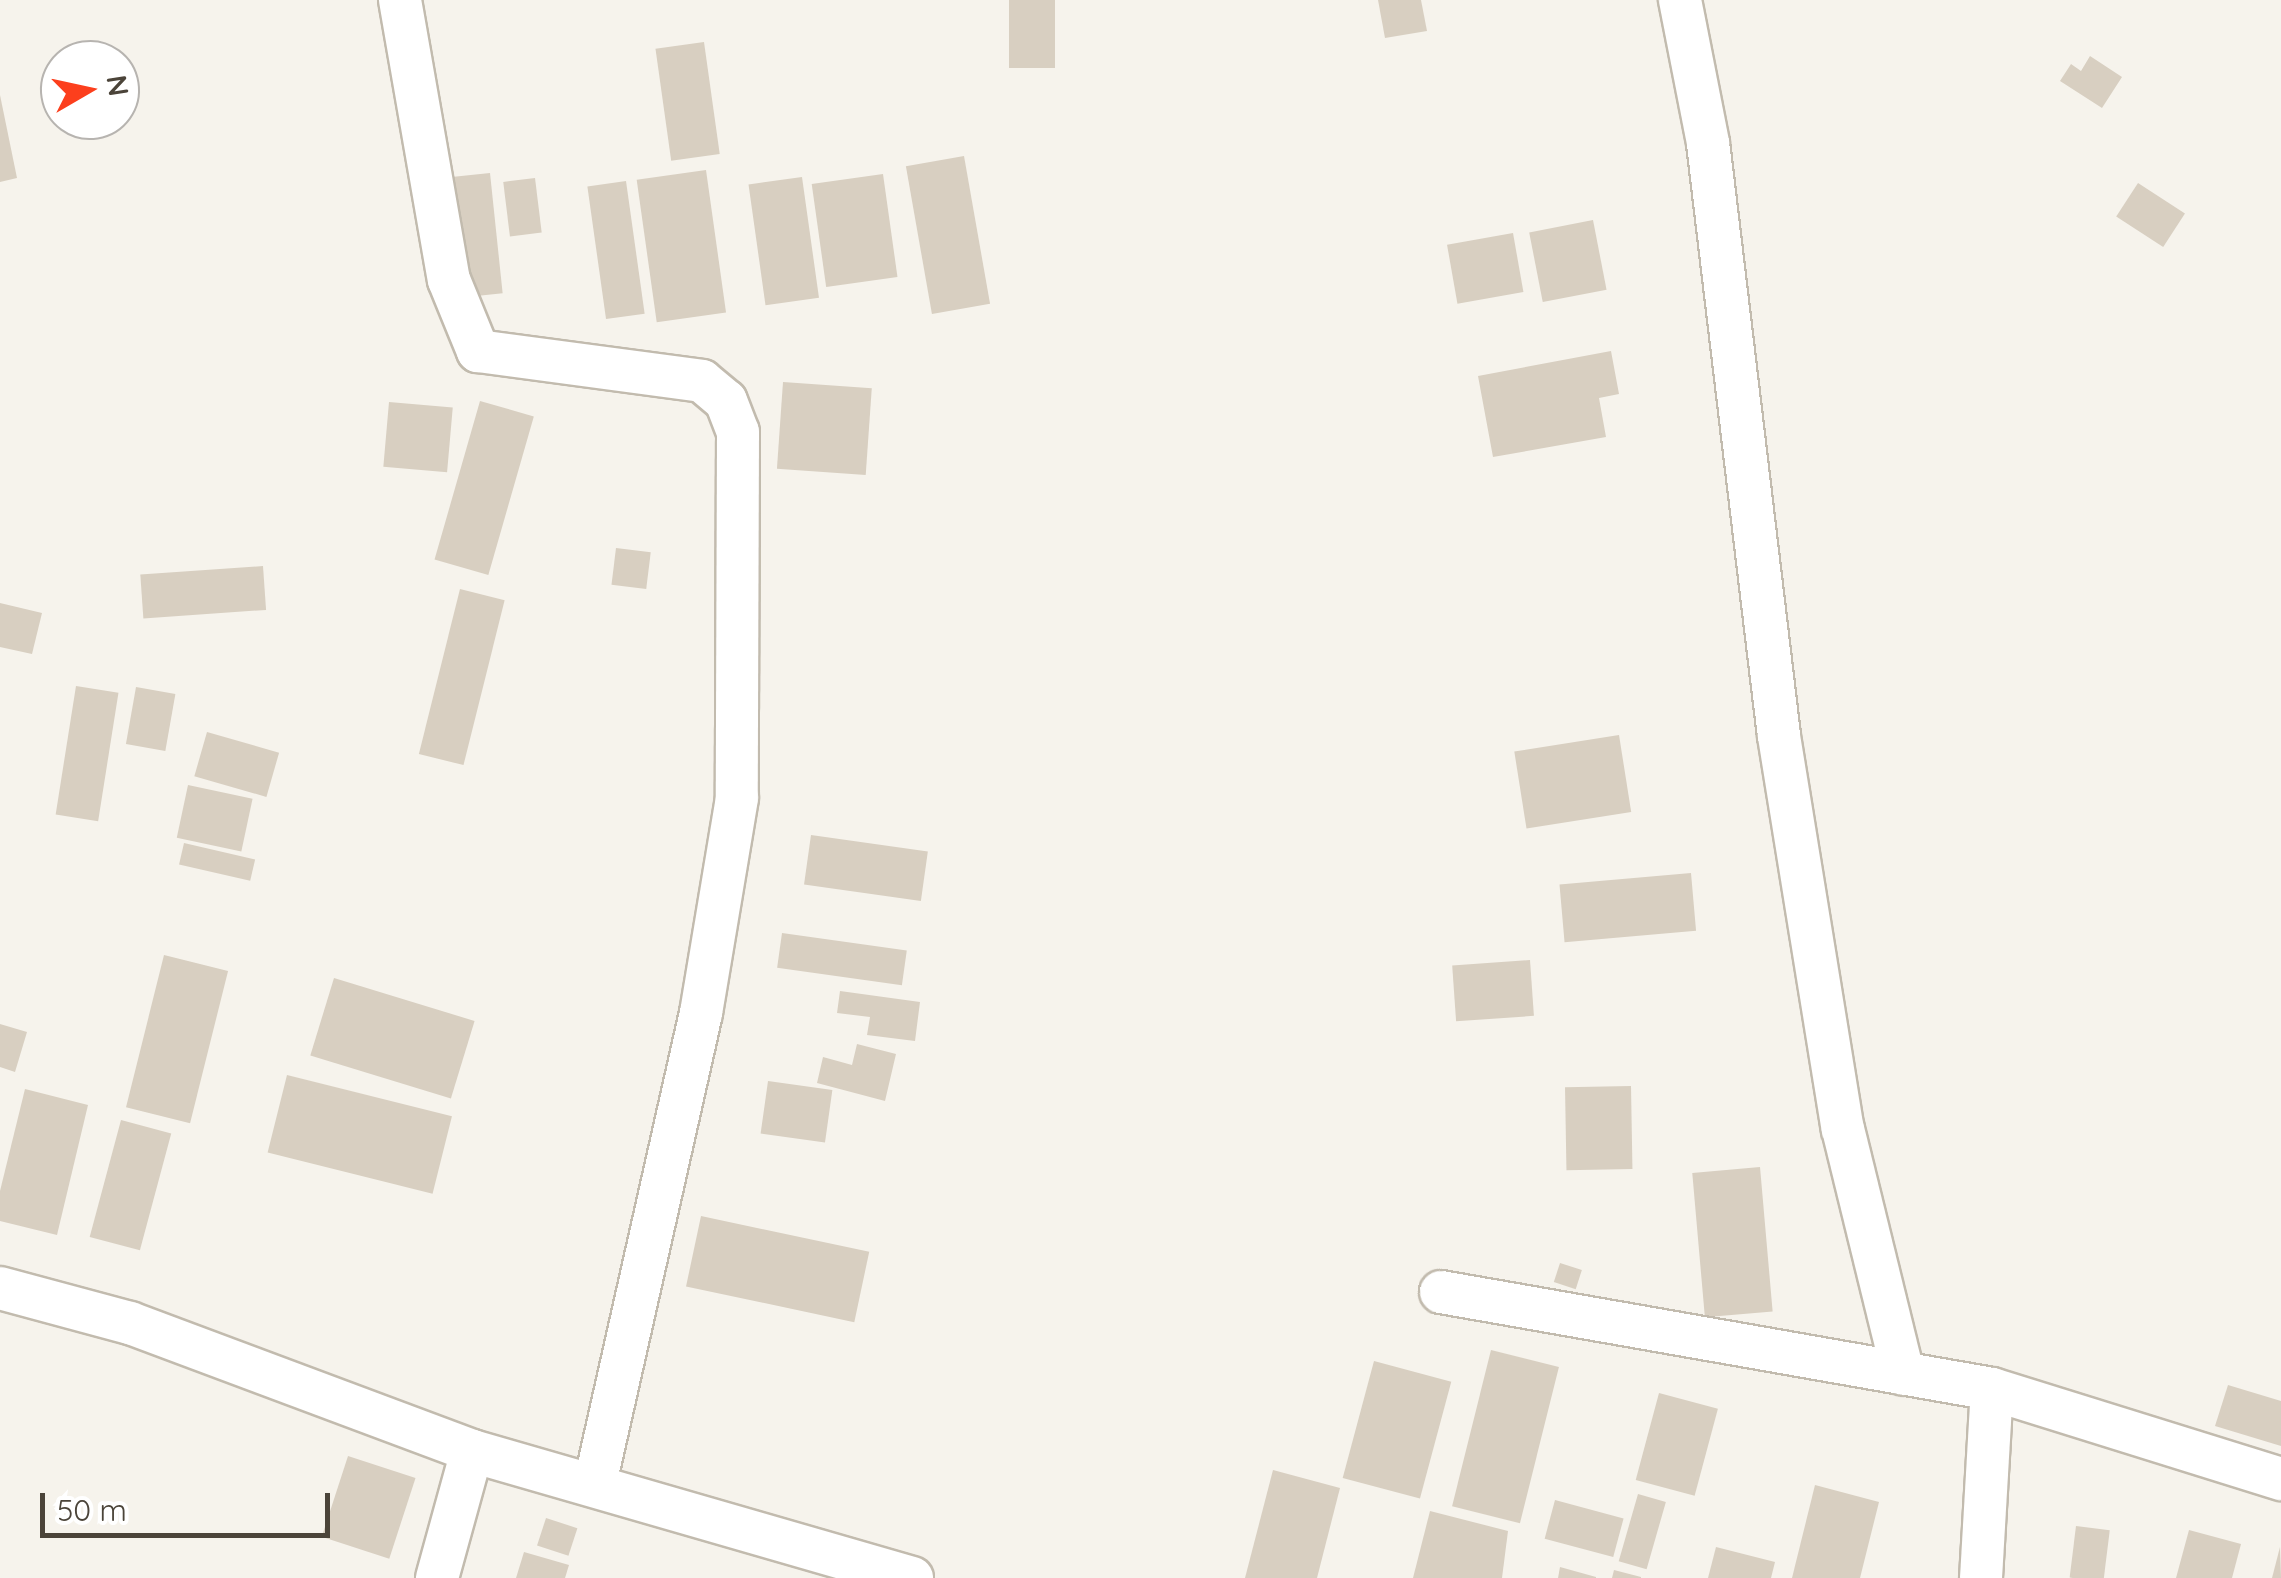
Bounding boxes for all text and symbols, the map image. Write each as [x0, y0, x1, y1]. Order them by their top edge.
north arrow [40, 40, 140, 140]
text: N [99, 73, 137, 98]
scale bar [45, 1473, 335, 1535]
text: 50 m [57, 1491, 127, 1529]

